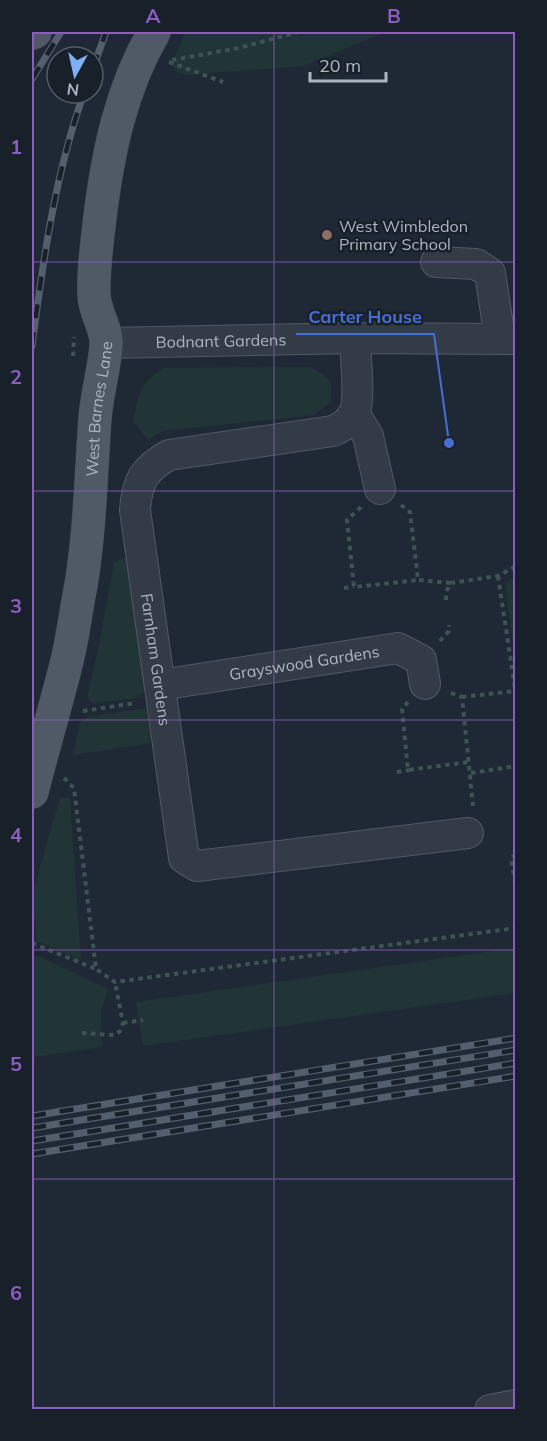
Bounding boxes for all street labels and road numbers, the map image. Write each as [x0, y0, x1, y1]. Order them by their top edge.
street label: Bodnant Gardens [156, 329, 286, 352]
street label: West Barnes Lane [81, 340, 116, 477]
street label: Farnham Gardens [137, 592, 175, 727]
street label: Grayswood Gardens [228, 641, 381, 684]

